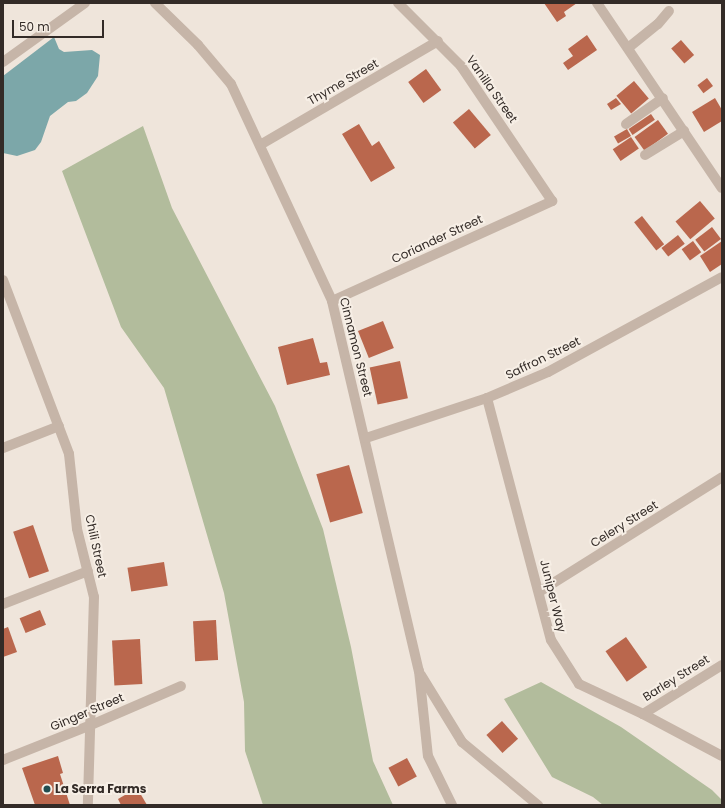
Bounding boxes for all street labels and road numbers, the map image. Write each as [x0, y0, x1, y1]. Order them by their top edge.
street label: Vanilla Street [463, 52, 521, 126]
street label: Thyme Street [305, 56, 381, 108]
street label: Coriander Street [389, 212, 485, 266]
street label: Cinnamon Street [337, 296, 375, 398]
street label: Saffron Street [503, 334, 583, 382]
street label: Celery Street [588, 498, 660, 550]
street label: Chili Street [82, 513, 110, 579]
street label: Juniper Way [537, 558, 569, 634]
street label: Barley Street [640, 652, 712, 704]
street label: Ginger Street [48, 690, 126, 734]

